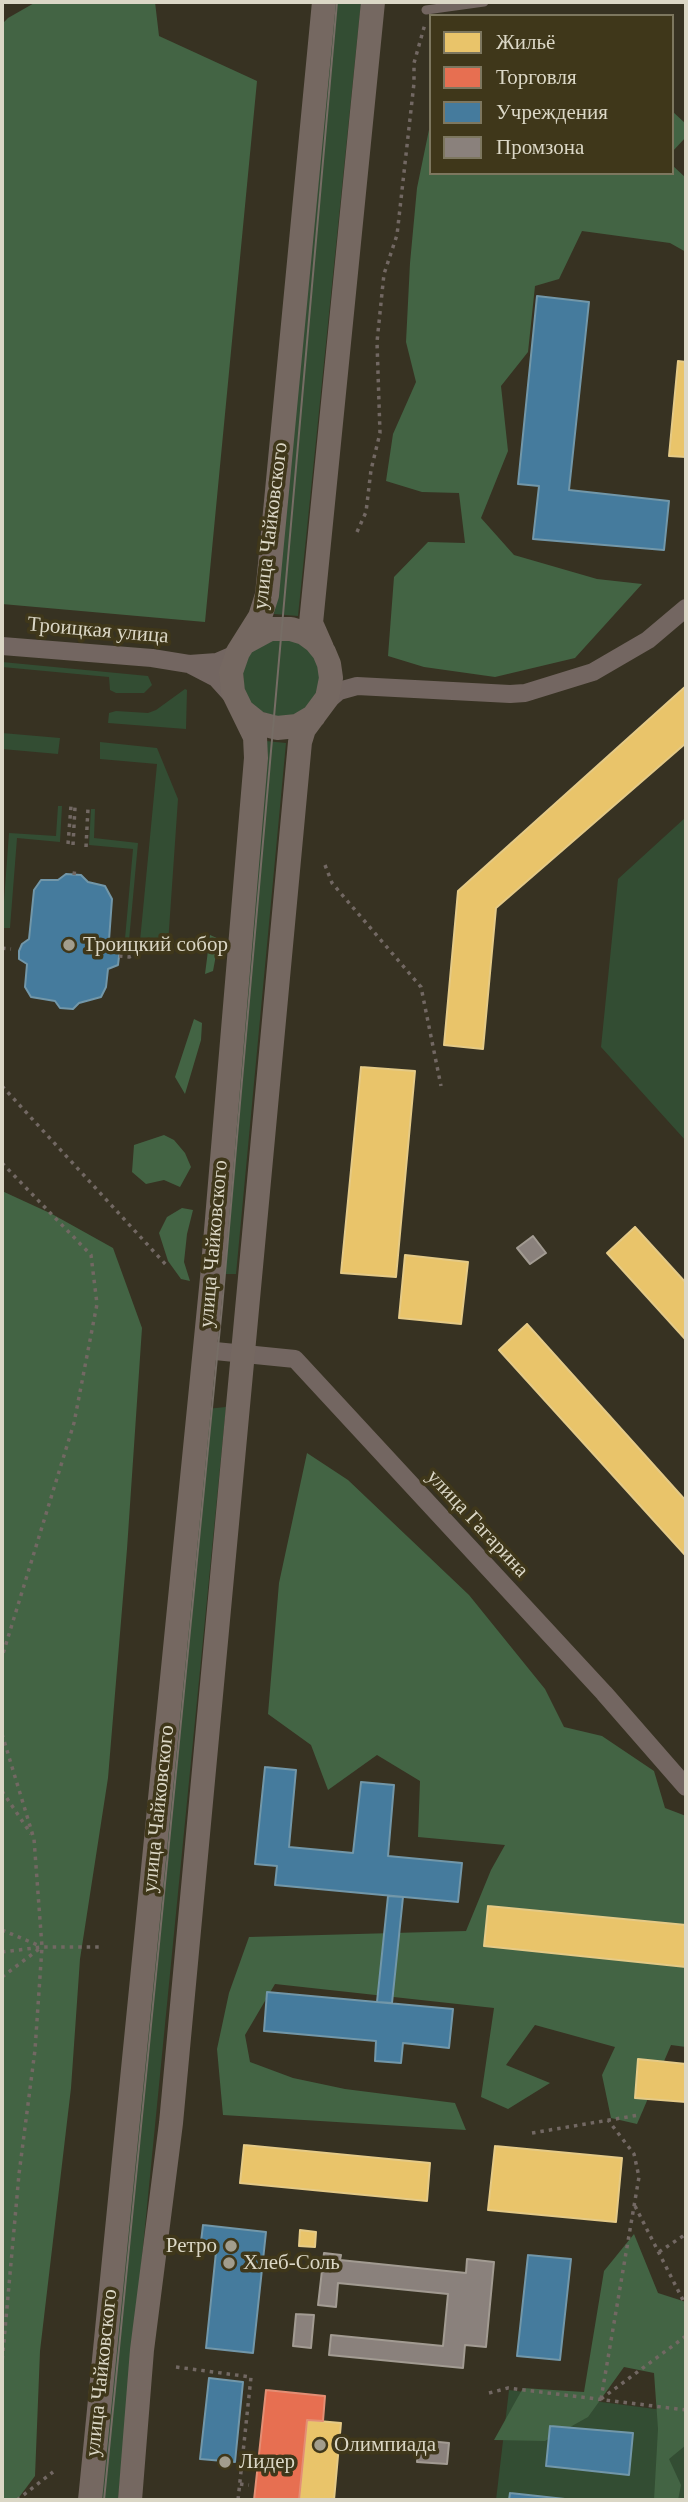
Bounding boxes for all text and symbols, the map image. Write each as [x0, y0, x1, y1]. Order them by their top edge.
legend [429, 14, 674, 175]
text: Жильё [496, 30, 555, 54]
text: Торговля [496, 65, 577, 89]
text: Учреждения [496, 100, 608, 124]
text: Промзона [496, 135, 584, 159]
street label: улица Чайковского [248, 441, 294, 611]
street label: Троицкая улица [26, 612, 170, 650]
place label: Троицкий собор [83, 932, 228, 958]
marker: Троицкий собор [61, 937, 77, 953]
street label: улица Чайковского [194, 1159, 234, 1329]
street label: улица Гагарина [421, 1465, 533, 1583]
street label: улица Чайковского [138, 1724, 180, 1894]
place label: Ретро [166, 2233, 217, 2259]
marker: Ретро [223, 2238, 239, 2254]
place label: Хлеб-Соль [243, 2250, 340, 2276]
marker: Хлеб-Соль [221, 2255, 237, 2271]
street label: улица Чайковского [81, 2288, 123, 2458]
place label: Олимпиада [334, 2432, 436, 2458]
marker: Олимпиада [312, 2437, 328, 2453]
place label: Лидер [239, 2449, 295, 2475]
marker: Лидер [217, 2454, 233, 2470]

